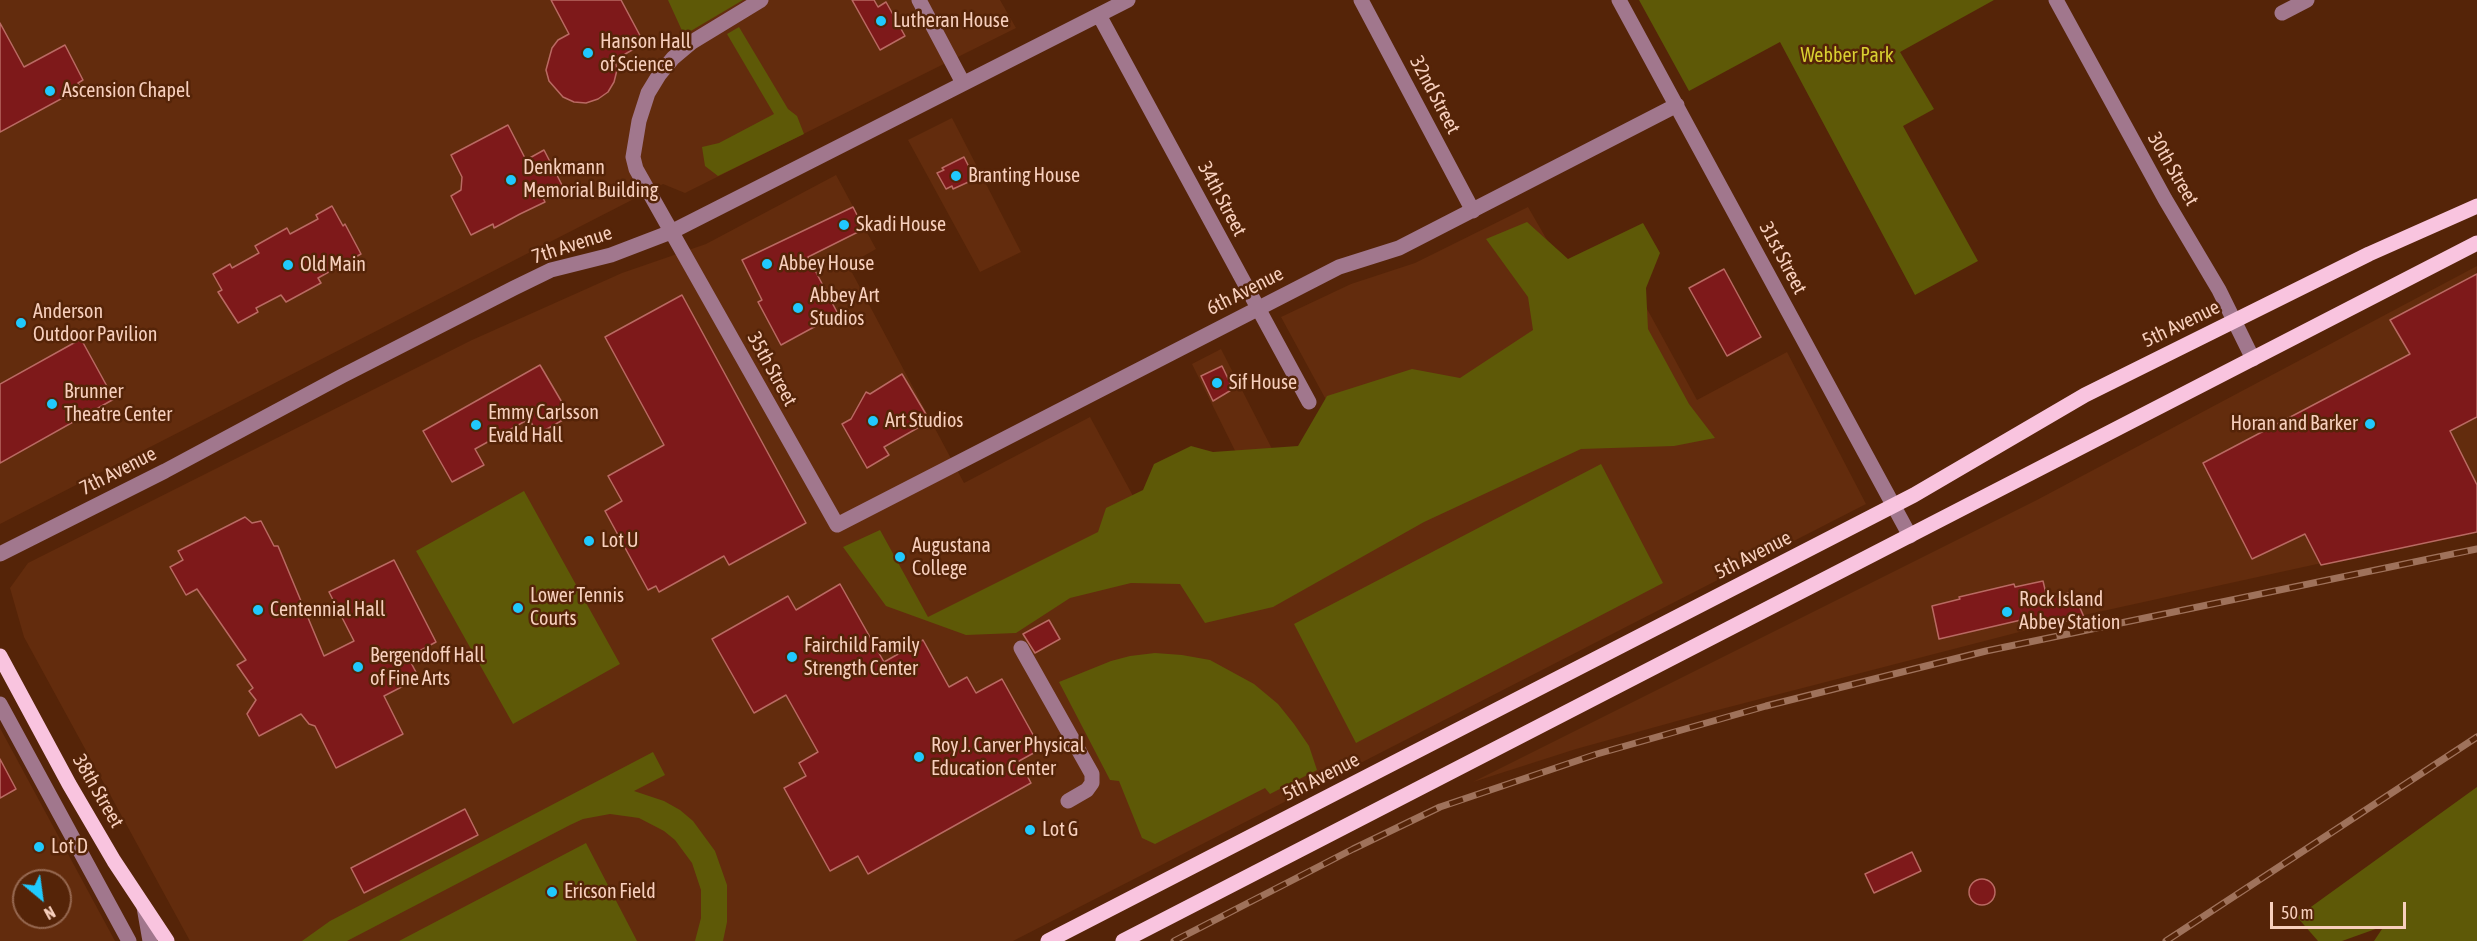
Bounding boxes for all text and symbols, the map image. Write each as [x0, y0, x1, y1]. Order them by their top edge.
place label: Lutheran House [893, 9, 1009, 33]
marker: Lutheran House [874, 14, 888, 28]
place label: Hanson Hall of Science [600, 30, 691, 77]
park label: Webber Park [1800, 44, 1894, 68]
marker: Hanson Hall of Science [581, 46, 595, 60]
street label: 32nd Street [1405, 52, 1465, 138]
place label: Ascension Chapel [62, 79, 190, 103]
marker: Ascension Chapel [43, 84, 57, 98]
street label: 30th Street [2142, 128, 2204, 210]
place label: Denkmann Memorial Building [523, 156, 658, 203]
street label: 34th Street [1192, 158, 1252, 240]
place label: Branting House [968, 164, 1080, 188]
marker: Branting House [949, 169, 963, 183]
marker: Denkmann Memorial Building [504, 173, 518, 187]
place label: Skadi House [856, 213, 946, 237]
marker: Skadi House [837, 218, 851, 232]
street label: 31st Street [1754, 218, 1812, 298]
street label: 7th Avenue [529, 221, 615, 269]
place label: Abbey House [779, 252, 874, 276]
place label: Old Main [300, 253, 366, 277]
marker: Abbey House [760, 257, 774, 271]
marker: Old Main [281, 258, 295, 272]
street label: 6th Avenue [1203, 261, 1287, 321]
place label: Abbey Art Studios [810, 284, 880, 331]
street label: 5th Avenue [2138, 295, 2224, 353]
place label: Anderson Outdoor Pavilion [33, 300, 157, 347]
marker: Abbey Art Studios [791, 301, 805, 315]
marker: Anderson Outdoor Pavilion [14, 316, 28, 330]
street label: 35th Street [742, 328, 802, 410]
place label: Sif House [1229, 371, 1297, 395]
marker: Sif House [1210, 376, 1224, 390]
place label: Brunner Theatre Center [64, 380, 172, 427]
marker: Brunner Theatre Center [45, 397, 59, 411]
place label: Emmy Carlsson Evald Hall [488, 401, 599, 448]
place label: Art Studios [885, 409, 963, 433]
place label: Horan and Barker [2230, 412, 2358, 436]
marker: Art Studios [866, 414, 880, 428]
marker: Horan and Barker [2363, 417, 2377, 431]
marker: Emmy Carlsson Evald Hall [469, 418, 483, 432]
street label: 7th Avenue [76, 441, 160, 501]
street label: 5th Avenue [1711, 525, 1795, 585]
place label: Lot U [601, 529, 638, 553]
marker: Lot U [582, 534, 596, 548]
place label: Augustana College [912, 534, 991, 581]
marker: Augustana College [893, 550, 907, 564]
place label: Lower Tennis Courts [530, 584, 624, 631]
place label: Rock Island Abbey Station [2019, 588, 2121, 635]
place label: Centennial Hall [270, 598, 385, 622]
marker: Lower Tennis Courts [511, 601, 525, 615]
marker: Centennial Hall [251, 603, 265, 617]
marker: Rock Island Abbey Station [2000, 605, 2014, 619]
place label: Fairchild Family Strength Center [804, 634, 920, 681]
place label: Bergendoff Hall of Fine Arts [370, 644, 485, 691]
marker: Fairchild Family Strength Center [785, 650, 799, 664]
marker: Bergendoff Hall of Fine Arts [351, 660, 365, 674]
place label: Roy J. Carver Physical Education Center [931, 734, 1085, 781]
street label: 5th Avenue [1279, 747, 1363, 807]
street label: 38th Street [67, 750, 129, 832]
marker: Roy J. Carver Physical Education Center [912, 750, 926, 764]
place label: Lot G [1042, 818, 1078, 842]
marker: Lot G [1023, 823, 1037, 837]
place label: Lot D [51, 835, 88, 859]
marker: Lot D [32, 840, 46, 854]
north arrow [12, 869, 72, 929]
place label: Ericson Field [564, 880, 656, 904]
marker: Ericson Field [545, 885, 559, 899]
scale bar [2273, 890, 2410, 928]
text: 50 m [2281, 902, 2313, 923]
text: N [41, 903, 58, 923]

